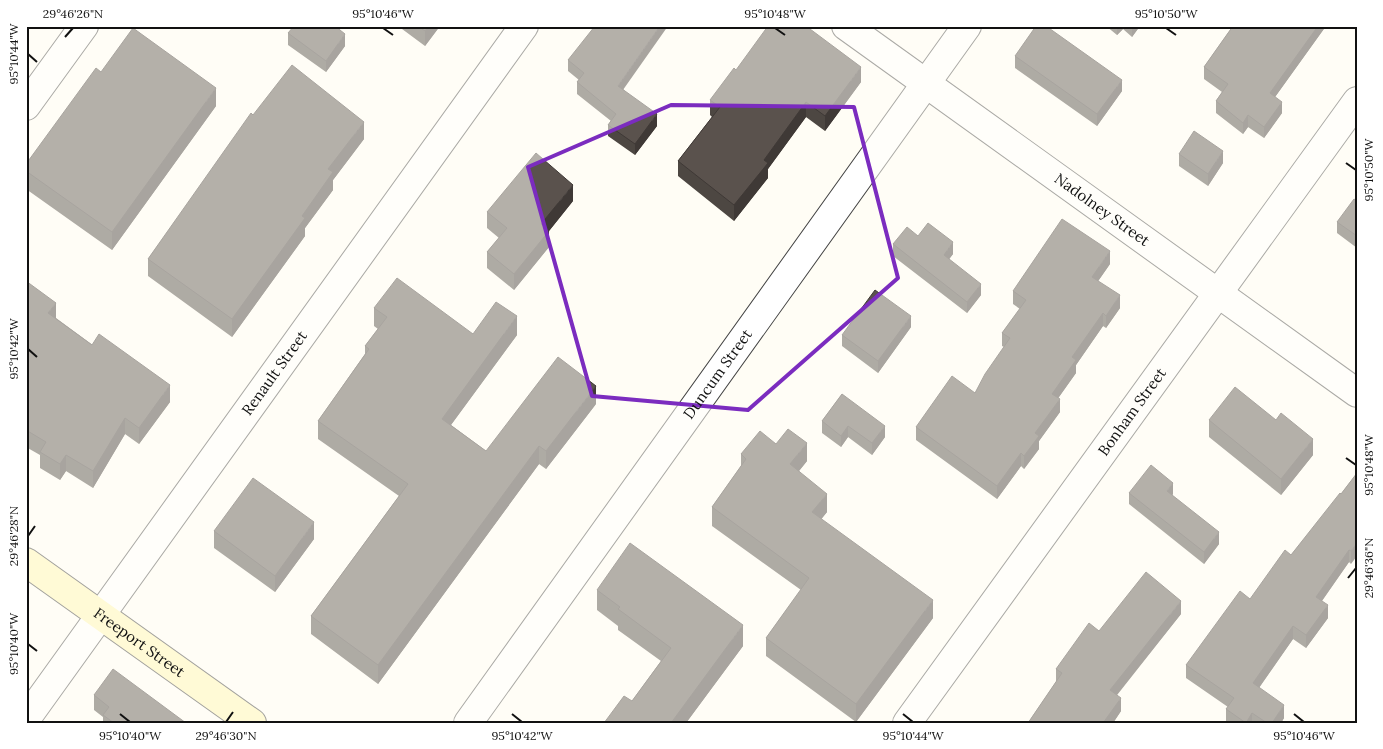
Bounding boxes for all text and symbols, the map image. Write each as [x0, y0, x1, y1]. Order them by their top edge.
text: 29°46'26"N [43, 6, 103, 21]
text: 95°10'46"W [352, 6, 415, 21]
text: 95°10'48"W [744, 6, 807, 21]
text: 95°10'50"W [1135, 6, 1198, 21]
text: 95°10'44"W [6, 22, 21, 85]
text: 95°10'50"W [1361, 138, 1376, 201]
street label: Nadolney Street [1051, 169, 1154, 250]
text: 95°10'42"W [6, 317, 21, 380]
street label: Duncum Street [679, 325, 756, 423]
street label: Renault Street [237, 327, 311, 419]
street label: Bonham Street [1094, 364, 1170, 459]
text: 95°10'48"W [1361, 433, 1376, 496]
text: 29°46'28"N [6, 506, 21, 566]
text: 29°46'36"N [1361, 538, 1376, 598]
street label: Freeport Street [90, 603, 189, 681]
text: 95°10'40"W [6, 612, 21, 675]
text: 95°10'40"W [99, 728, 162, 743]
text: 29°46'30"N [195, 728, 257, 743]
text: 95°10'42"W [491, 728, 554, 743]
text: 95°10'44"W [882, 728, 945, 743]
text: 95°10'46"W [1273, 728, 1336, 743]

